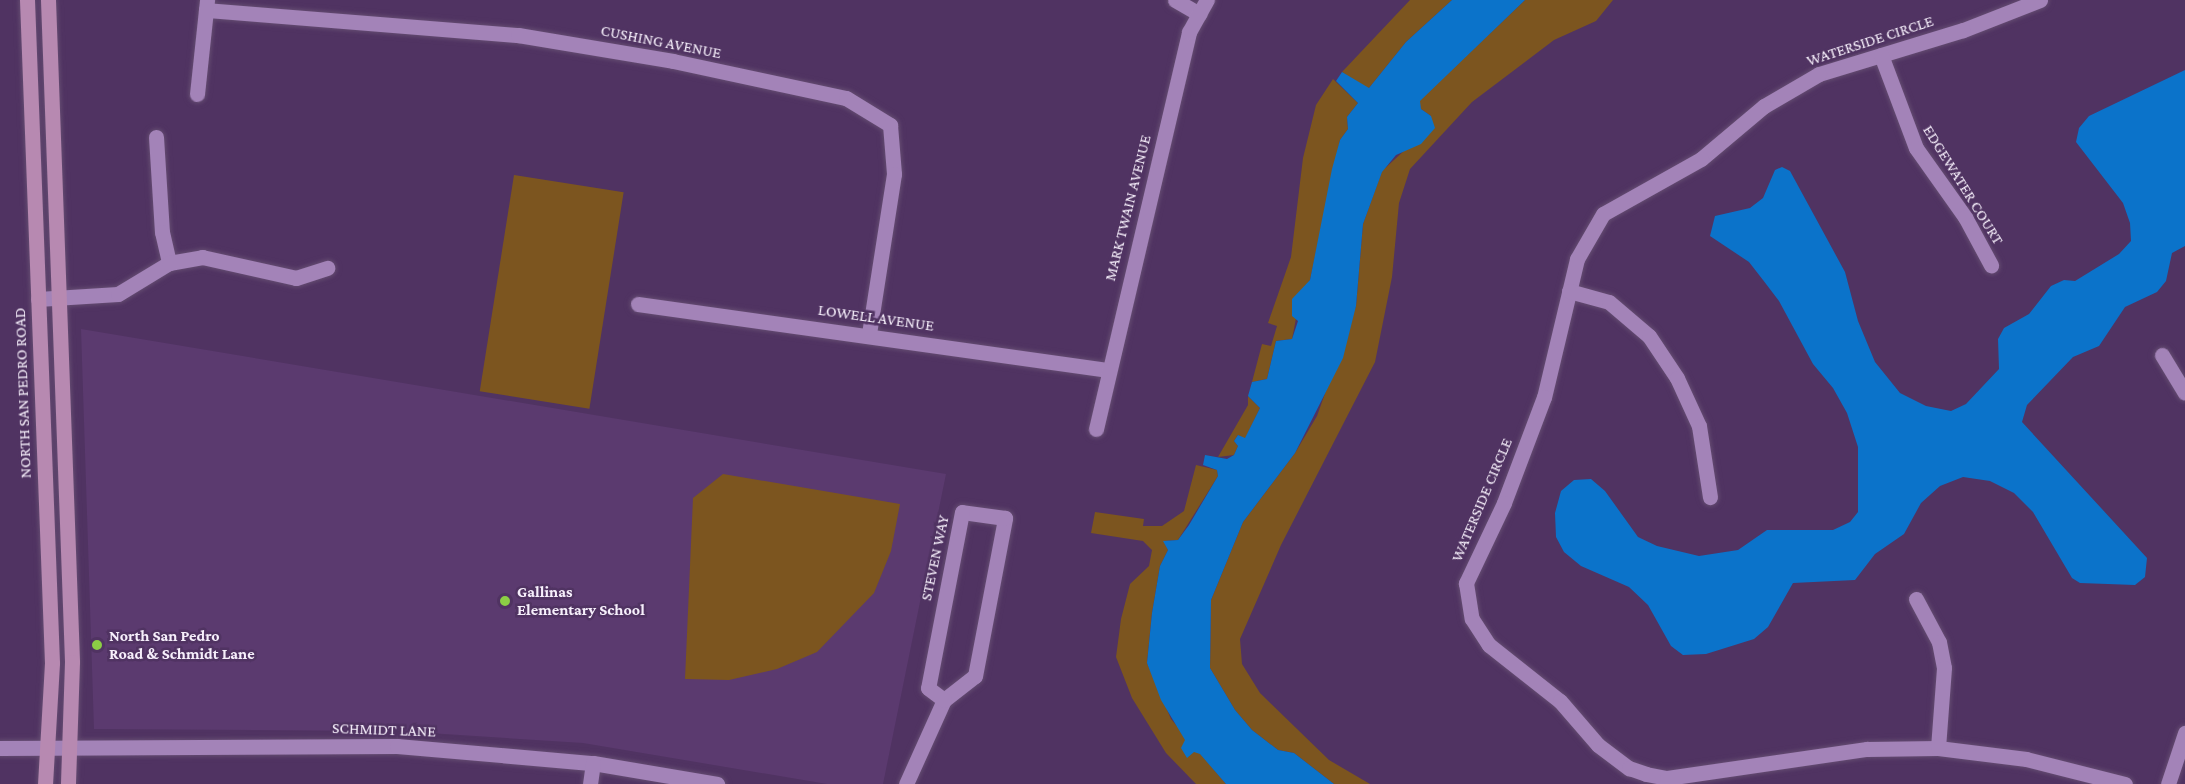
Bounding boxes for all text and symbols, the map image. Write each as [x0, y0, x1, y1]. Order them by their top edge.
street label: WATERSIDE CIRCLE [1804, 11, 1936, 71]
street label: CUSHING AVENUE [599, 21, 723, 63]
street label: EDGEWATER COURT [1918, 122, 2008, 248]
street label: MARK TWAIN AVENUE [1101, 133, 1155, 283]
street label: LOWELL AVENUE [817, 300, 935, 336]
street label: NORTH SAN PEDRO ROAD [10, 307, 36, 479]
street label: WATERSIDE CIRCLE [1447, 435, 1517, 565]
street label: STEVEN WAY [917, 513, 953, 603]
place label: Gallinas Elementary School [517, 582, 645, 620]
marker: Gallinas Elementary School [498, 594, 512, 608]
place label: North San Pedro Road & Schmidt Lane [109, 626, 255, 664]
marker: North San Pedro Road & Schmidt Lane [90, 638, 104, 652]
street label: SCHMIDT LANE [332, 719, 436, 741]

